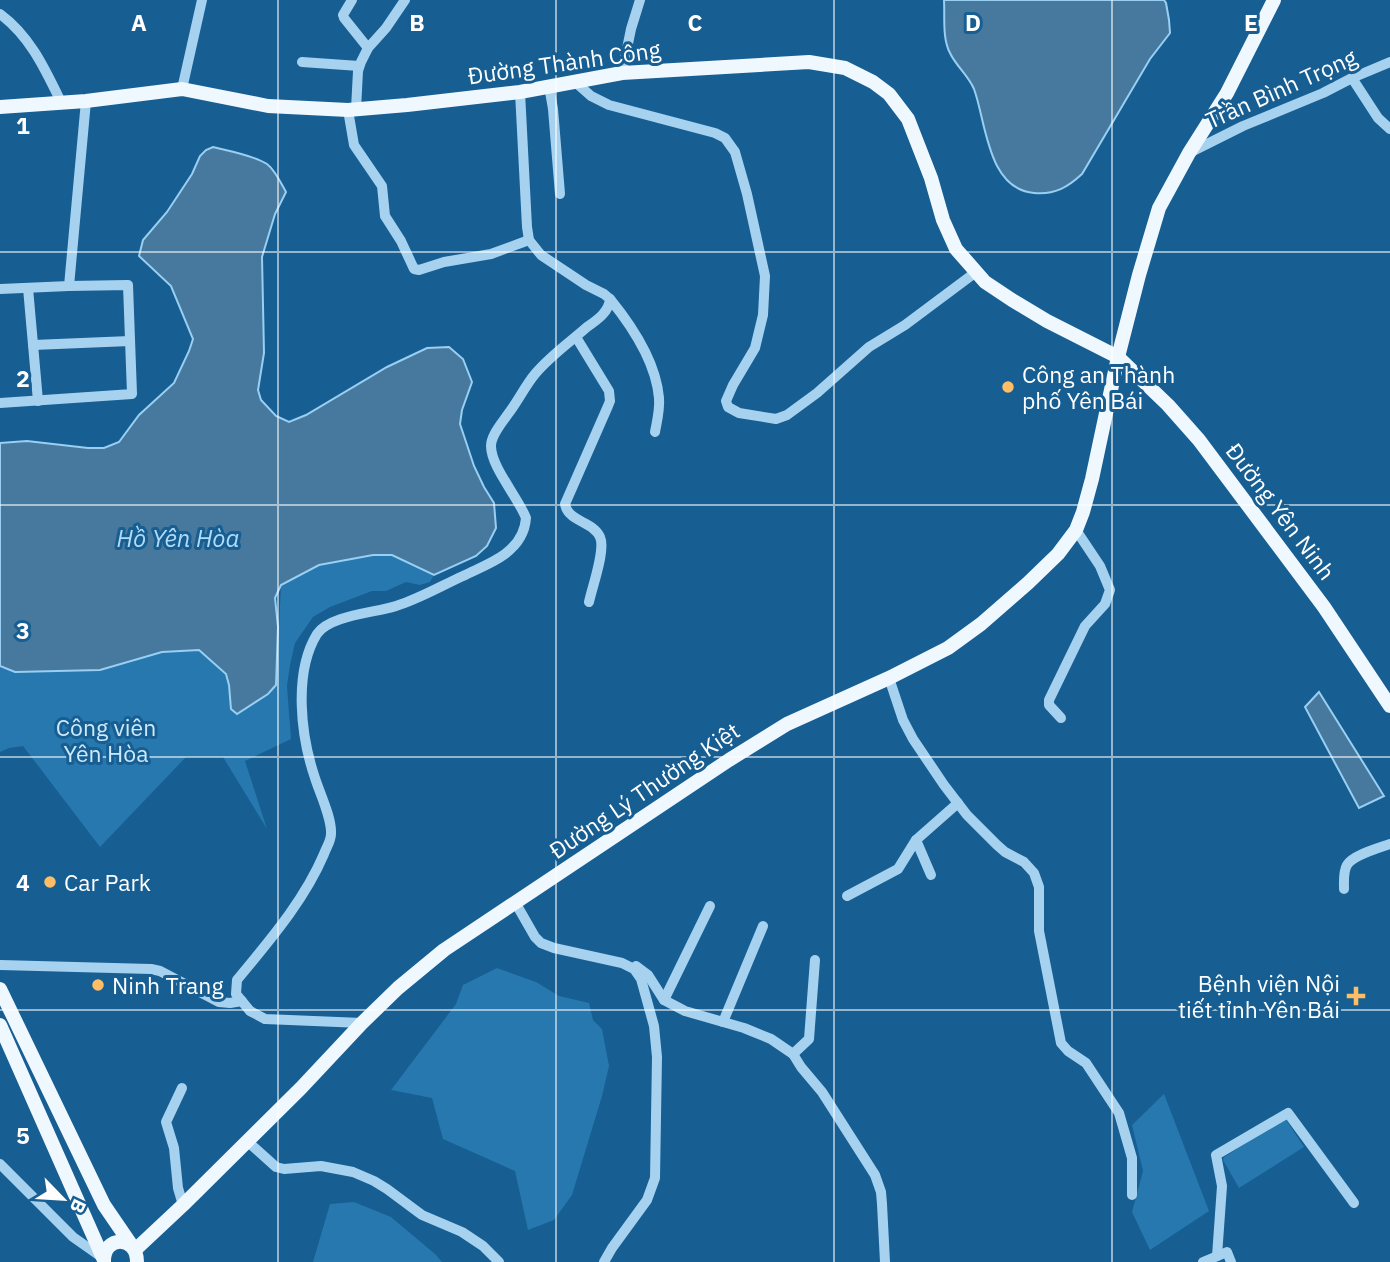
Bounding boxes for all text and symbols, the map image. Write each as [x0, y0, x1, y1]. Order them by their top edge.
text: A [131, 7, 147, 37]
text: B [409, 7, 425, 37]
text: C [688, 7, 703, 37]
text: D [965, 7, 981, 37]
text: E [1244, 7, 1258, 37]
street label: Đường Thành Công [466, 34, 662, 90]
street label: Trần Bình Trọng [1201, 41, 1361, 135]
text: 1 [16, 110, 30, 140]
place label: Công an Thành phố Yên Bái [1022, 359, 1175, 415]
text: 2 [16, 363, 30, 393]
marker: Công an Thành phố Yên Bái [1000, 379, 1016, 395]
street label: Đường Yên Ninh [1220, 437, 1342, 585]
water label: Hồ Yên Hòa [116, 522, 240, 554]
text: 3 [16, 615, 30, 645]
park label: Công viên Yên Hòa [56, 712, 156, 768]
street label: Đường Lý Thường Kiệt [543, 715, 745, 865]
text: 4 [16, 867, 30, 897]
place label: Car Park [64, 867, 151, 897]
marker: Car Park [42, 874, 58, 890]
place label: Bệnh viện Nội tiết tỉnh Yên Bái [1178, 968, 1340, 1024]
place label: Ninh Trang [112, 970, 224, 1000]
marker: Ninh Trang [90, 977, 106, 993]
marker: Bệnh viện Nội tiết tỉnh Yên Bái [1346, 986, 1366, 1006]
text: 5 [16, 1120, 30, 1150]
north arrow [28, 1164, 98, 1234]
text: B [65, 1195, 92, 1217]

